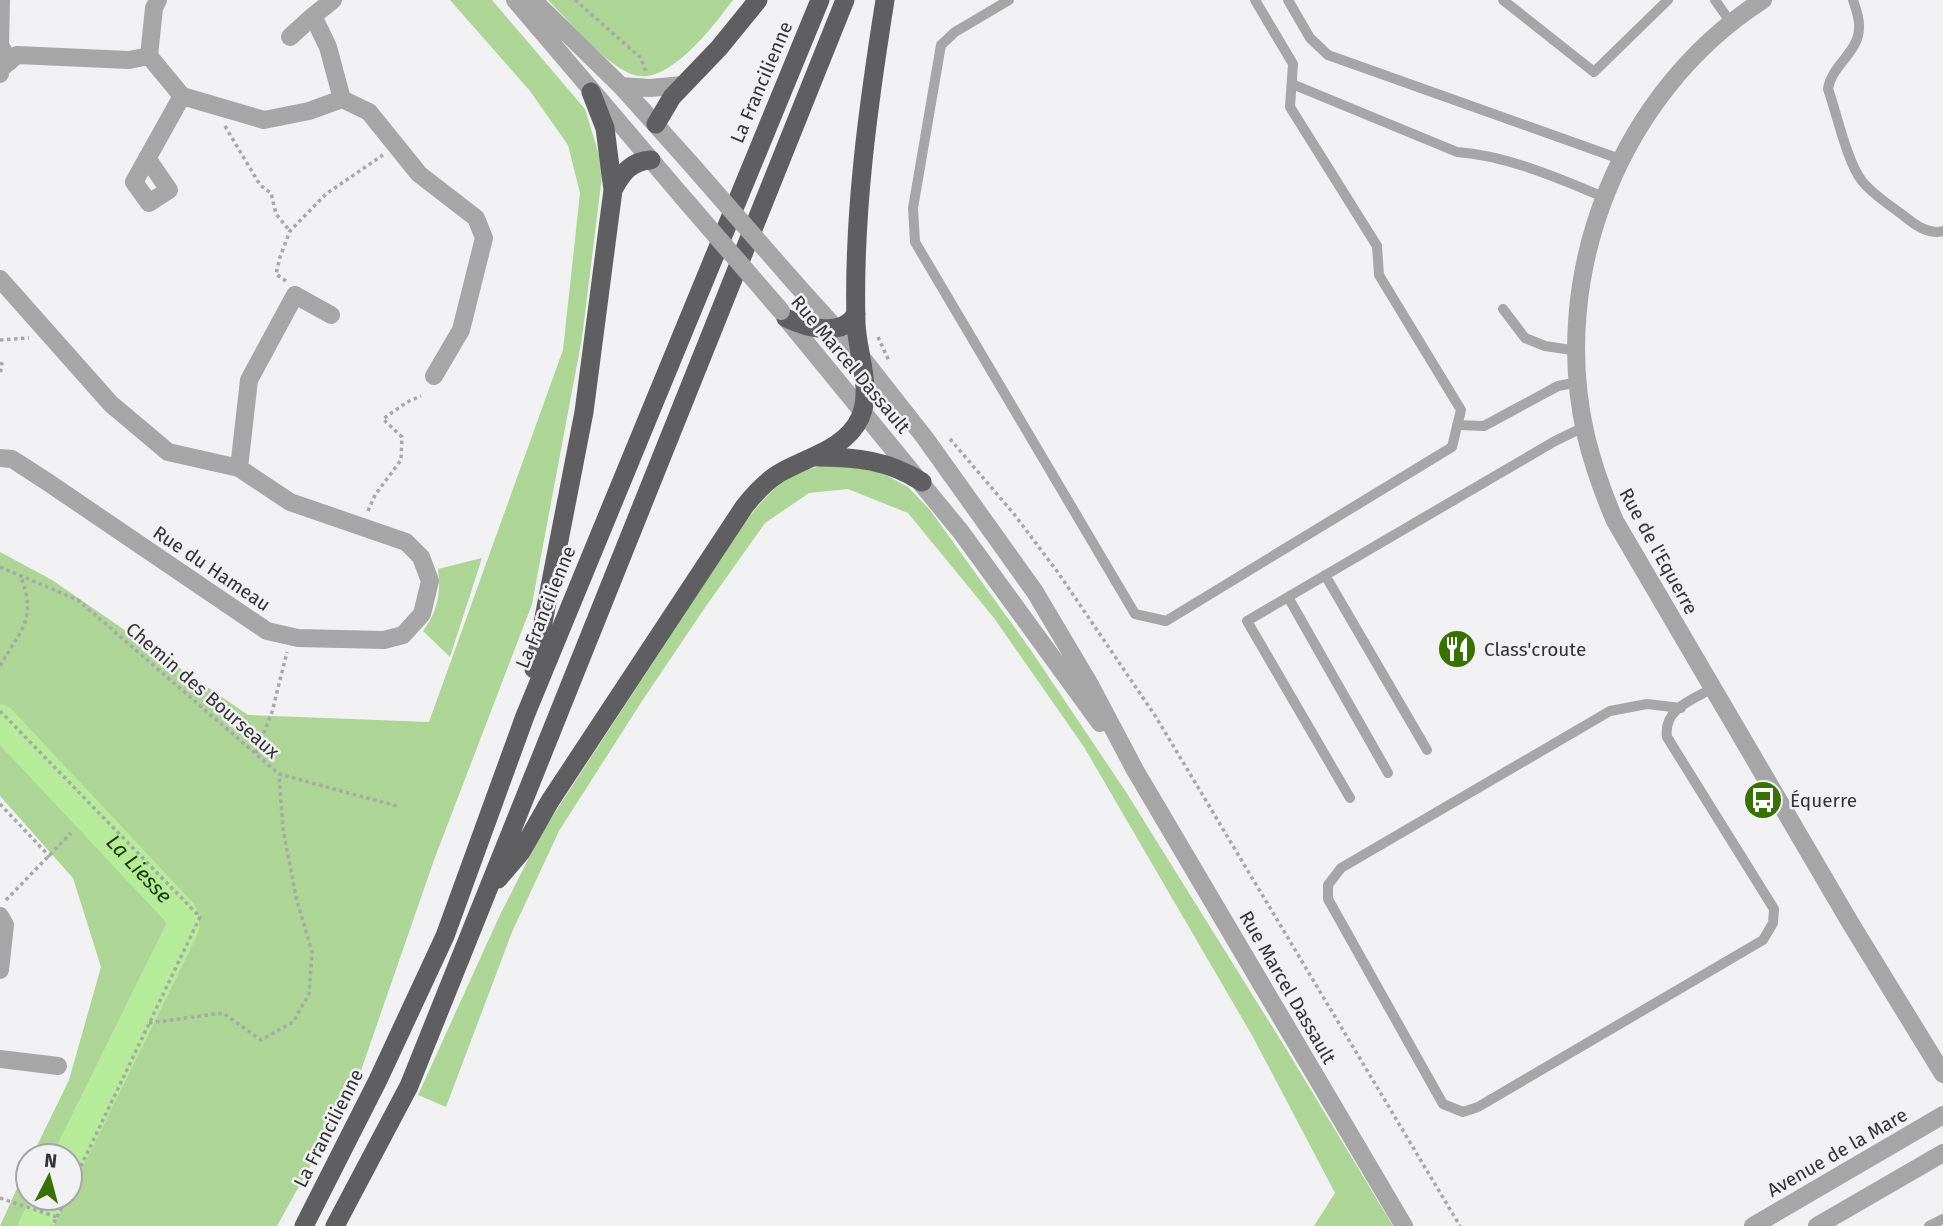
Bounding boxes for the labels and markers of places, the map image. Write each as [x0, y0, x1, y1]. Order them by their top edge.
restaurant icon: Class'croute [1436, 628, 1478, 670]
place label: Class'croute [1484, 638, 1586, 661]
bus stop icon: Équerre [1742, 779, 1784, 821]
place label: Équerre [1790, 789, 1857, 812]

